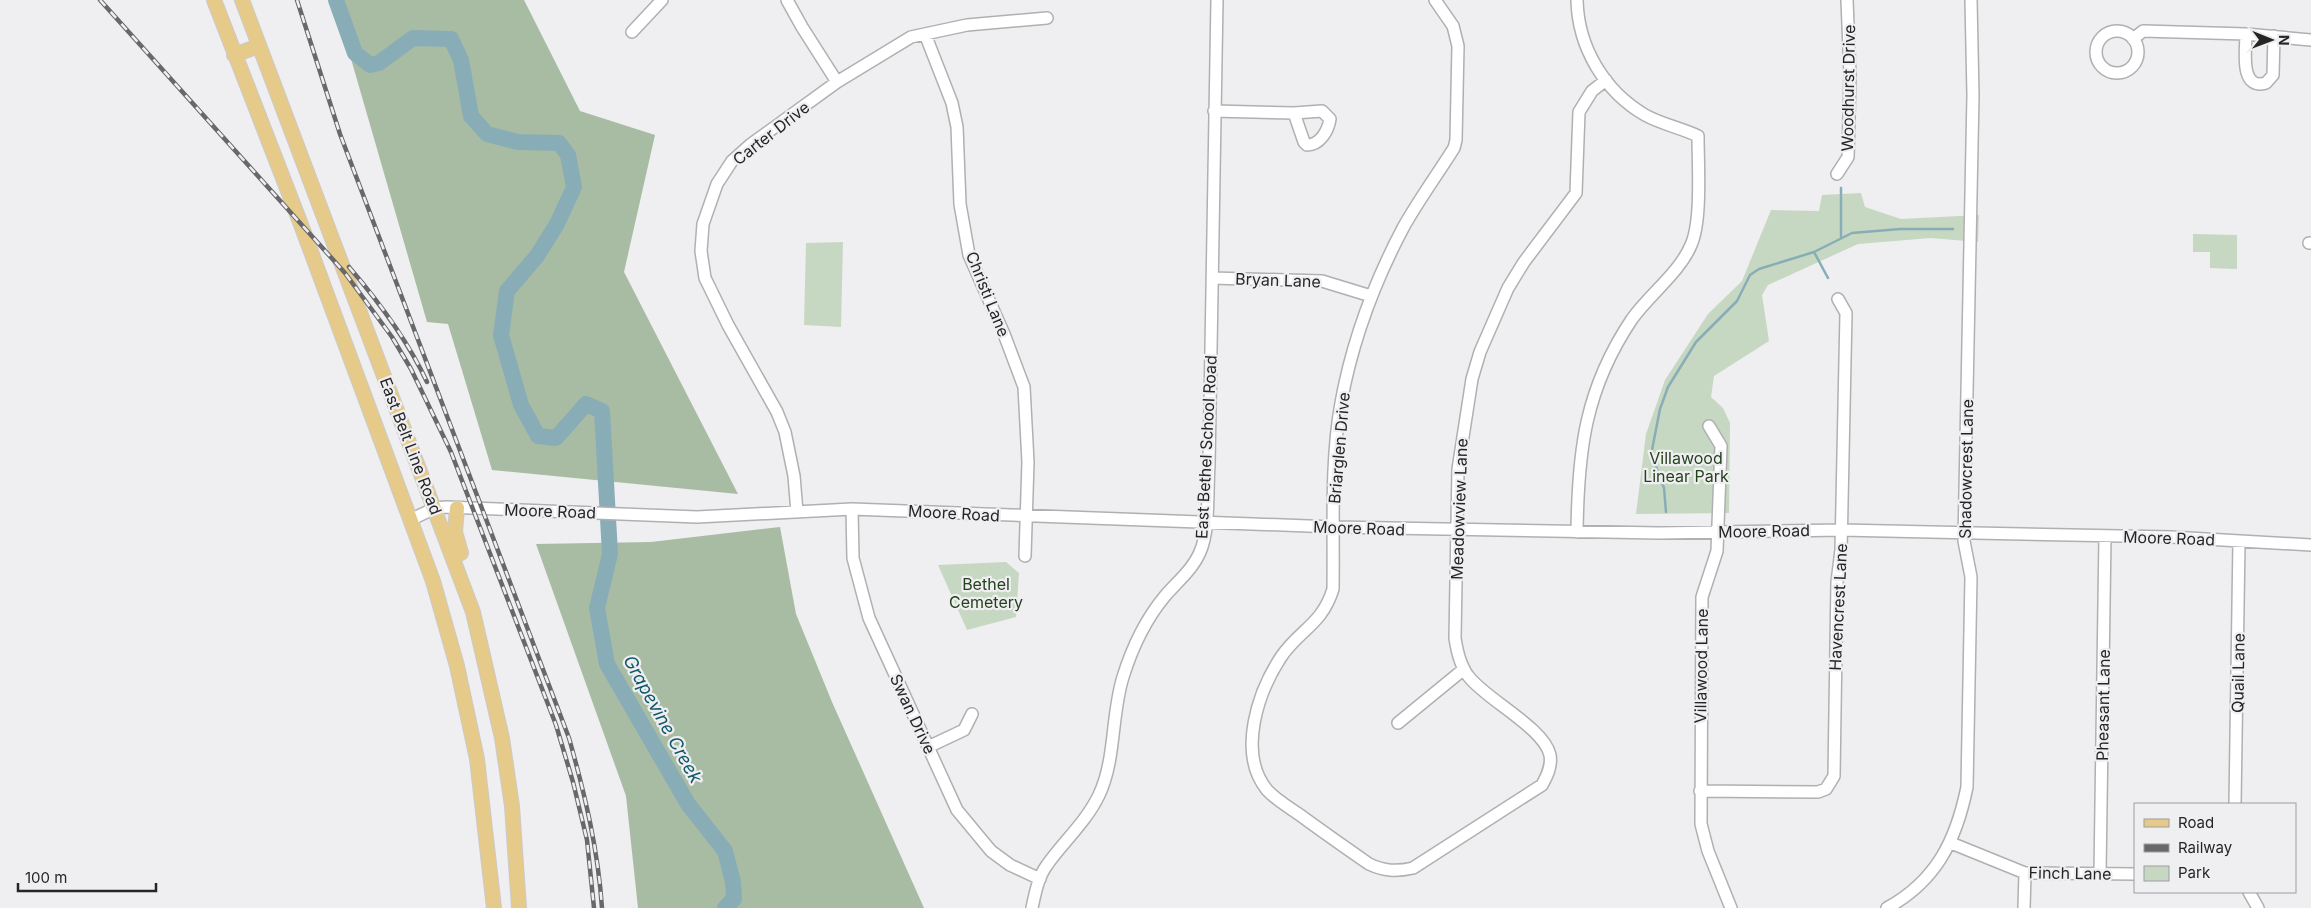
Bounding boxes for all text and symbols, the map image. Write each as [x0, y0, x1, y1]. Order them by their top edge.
north arrow [2246, 15, 2296, 65]
street label: Woodhurst Drive [1837, 24, 1859, 152]
text: N [2276, 35, 2293, 46]
street label: Carter Drive [729, 97, 813, 169]
street label: Christi Lane [962, 248, 1014, 340]
street label: Bryan Lane [1235, 269, 1321, 291]
street label: East Bethel School Road [1191, 355, 1221, 539]
street label: East Belt Line Road [376, 375, 446, 517]
street label: Briarglen Drive [1324, 391, 1354, 505]
street label: Shadowcrest Lane [1955, 399, 1977, 539]
street label: Meadowview Lane [1447, 438, 1471, 580]
park label: Villawood Linear Park [1643, 448, 1729, 486]
street label: Moore Road [504, 499, 596, 523]
street label: Moore Road [908, 501, 1000, 525]
street label: Moore Road [1313, 516, 1405, 540]
street label: Moore Road [1718, 520, 1810, 542]
street label: Moore Road [2123, 526, 2215, 550]
street label: Havencrest Lane [1825, 543, 1851, 671]
park label: Bethel Cemetery [949, 574, 1023, 612]
street label: Villawood Lane [1690, 608, 1712, 724]
street label: Quail Lane [2227, 633, 2249, 713]
street label: Pheasant Lane [2092, 649, 2114, 761]
water label: Grapevine Creek [619, 651, 707, 788]
street label: Swan Drive [886, 671, 940, 757]
legend [2134, 803, 2296, 893]
text: Road [2178, 813, 2214, 832]
text: Railway [2178, 838, 2233, 857]
scale bar [18, 860, 155, 892]
street label: Finch Lane [2028, 862, 2112, 884]
text: Park [2178, 863, 2211, 882]
text: 100 m [25, 868, 67, 887]

